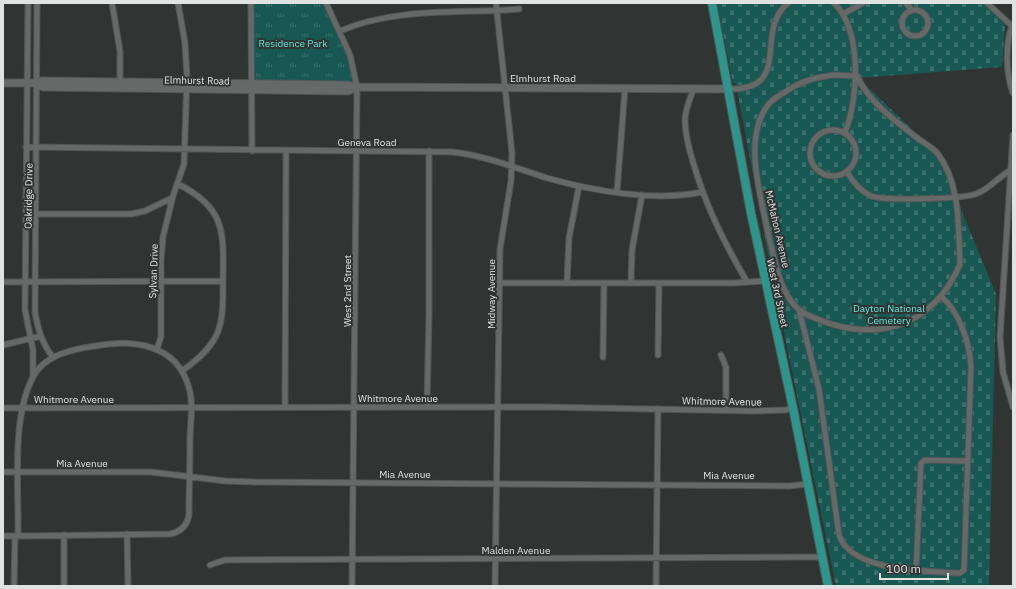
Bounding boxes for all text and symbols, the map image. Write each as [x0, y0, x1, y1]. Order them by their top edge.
park label: Residence Park [258, 37, 328, 50]
street label: Elmhurst Road [510, 72, 576, 85]
street label: Elmhurst Road [164, 73, 230, 88]
street label: Geneva Road [337, 136, 397, 149]
street label: Oakridge Drive [21, 162, 36, 229]
street label: McMahon Avenue [762, 189, 793, 270]
street label: Sylvan Drive [146, 243, 161, 299]
street label: West 2nd Street [341, 254, 354, 327]
street label: West 3rd Street [764, 257, 791, 329]
street label: Midway Avenue [485, 258, 498, 329]
park label: Dayton National Cemetery [853, 302, 925, 327]
street label: Whitmore Avenue [358, 392, 438, 405]
street label: Whitmore Avenue [34, 393, 114, 406]
street label: Whitmore Avenue [682, 394, 763, 409]
street label: Mia Avenue [56, 457, 108, 470]
street label: Mia Avenue [379, 468, 431, 481]
street label: Mia Avenue [703, 469, 755, 482]
street label: Malden Avenue [482, 544, 551, 557]
scale bar [880, 555, 948, 581]
text: 100 m [886, 561, 921, 576]

